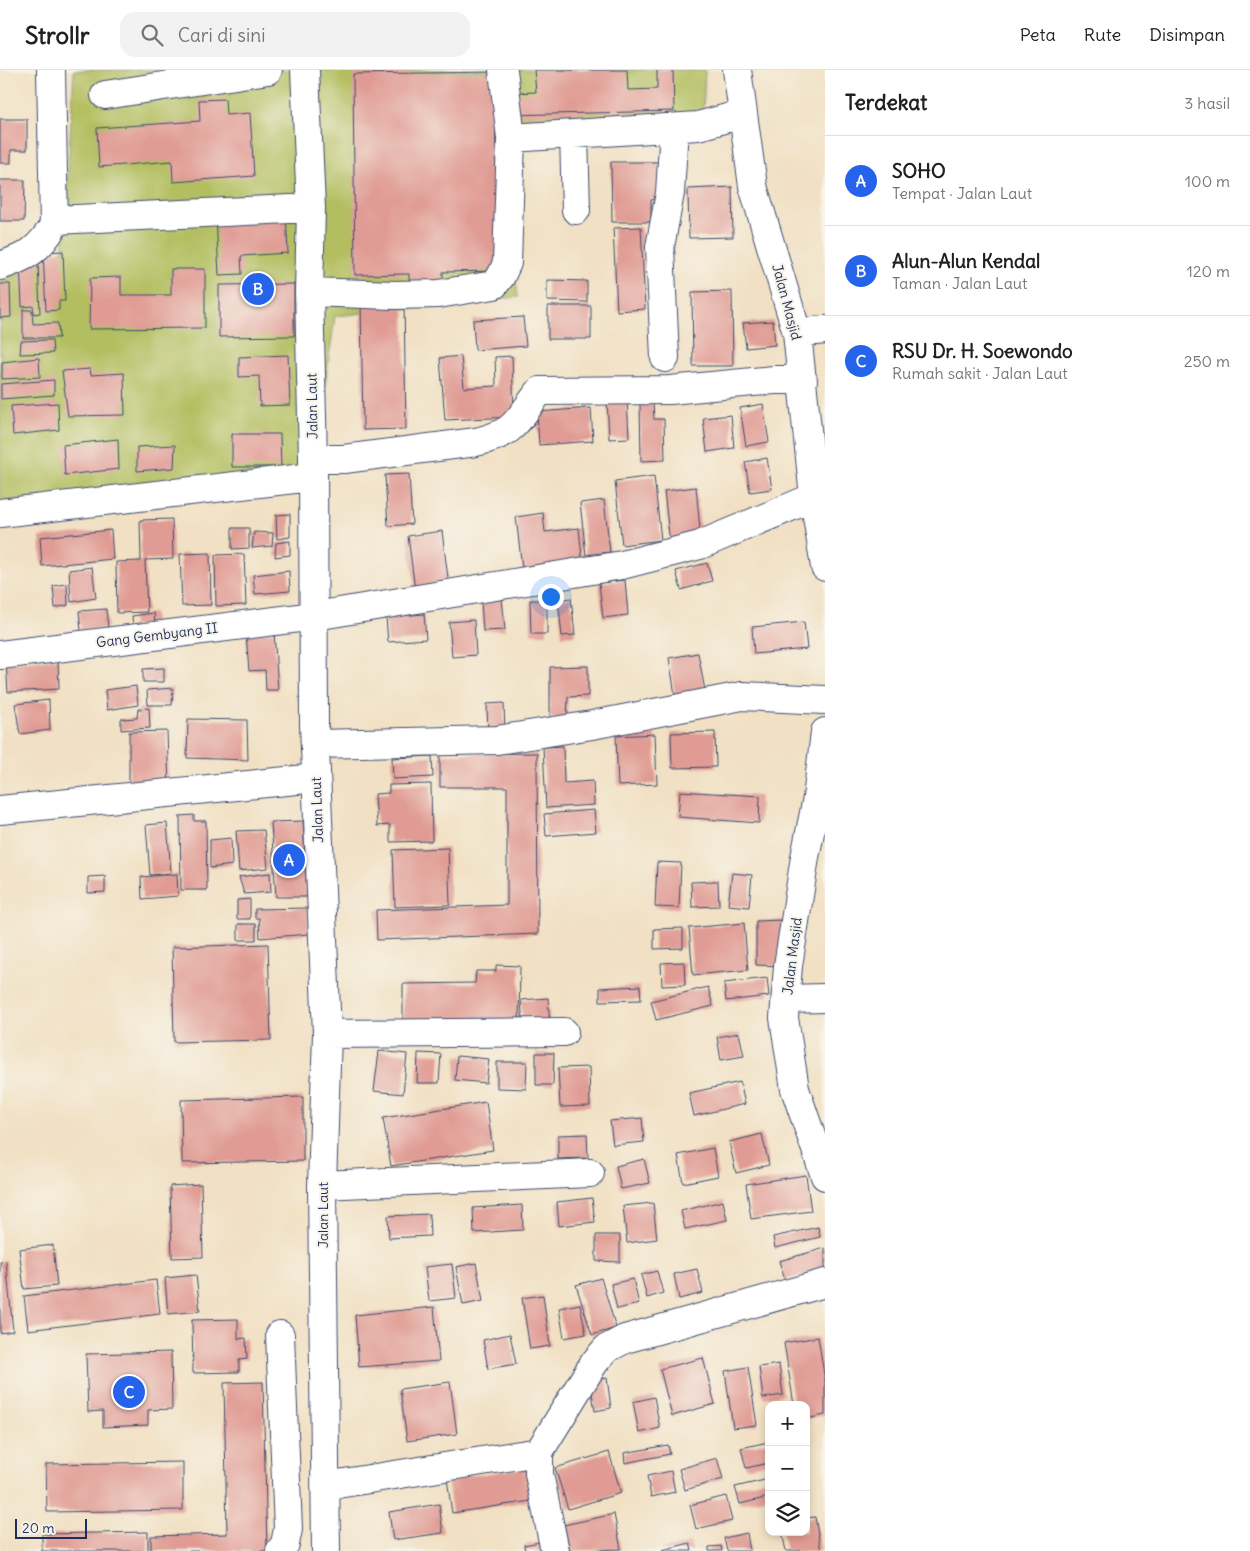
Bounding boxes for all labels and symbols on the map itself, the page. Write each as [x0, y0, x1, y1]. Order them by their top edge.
street label: Jalan Masjid [768, 262, 806, 342]
pin: B [242, 270, 274, 308]
street label: Jalan Laut [302, 373, 322, 439]
your location [538, 584, 564, 610]
street label: Gang Gembyang II [95, 619, 219, 651]
street label: Jalan Laut [307, 776, 327, 843]
pin: A [273, 841, 305, 879]
street label: Jalan Masjid [778, 916, 806, 996]
street label: Jalan Laut [314, 1182, 332, 1248]
pin: C [113, 1373, 145, 1411]
scale bar [15, 1516, 88, 1539]

